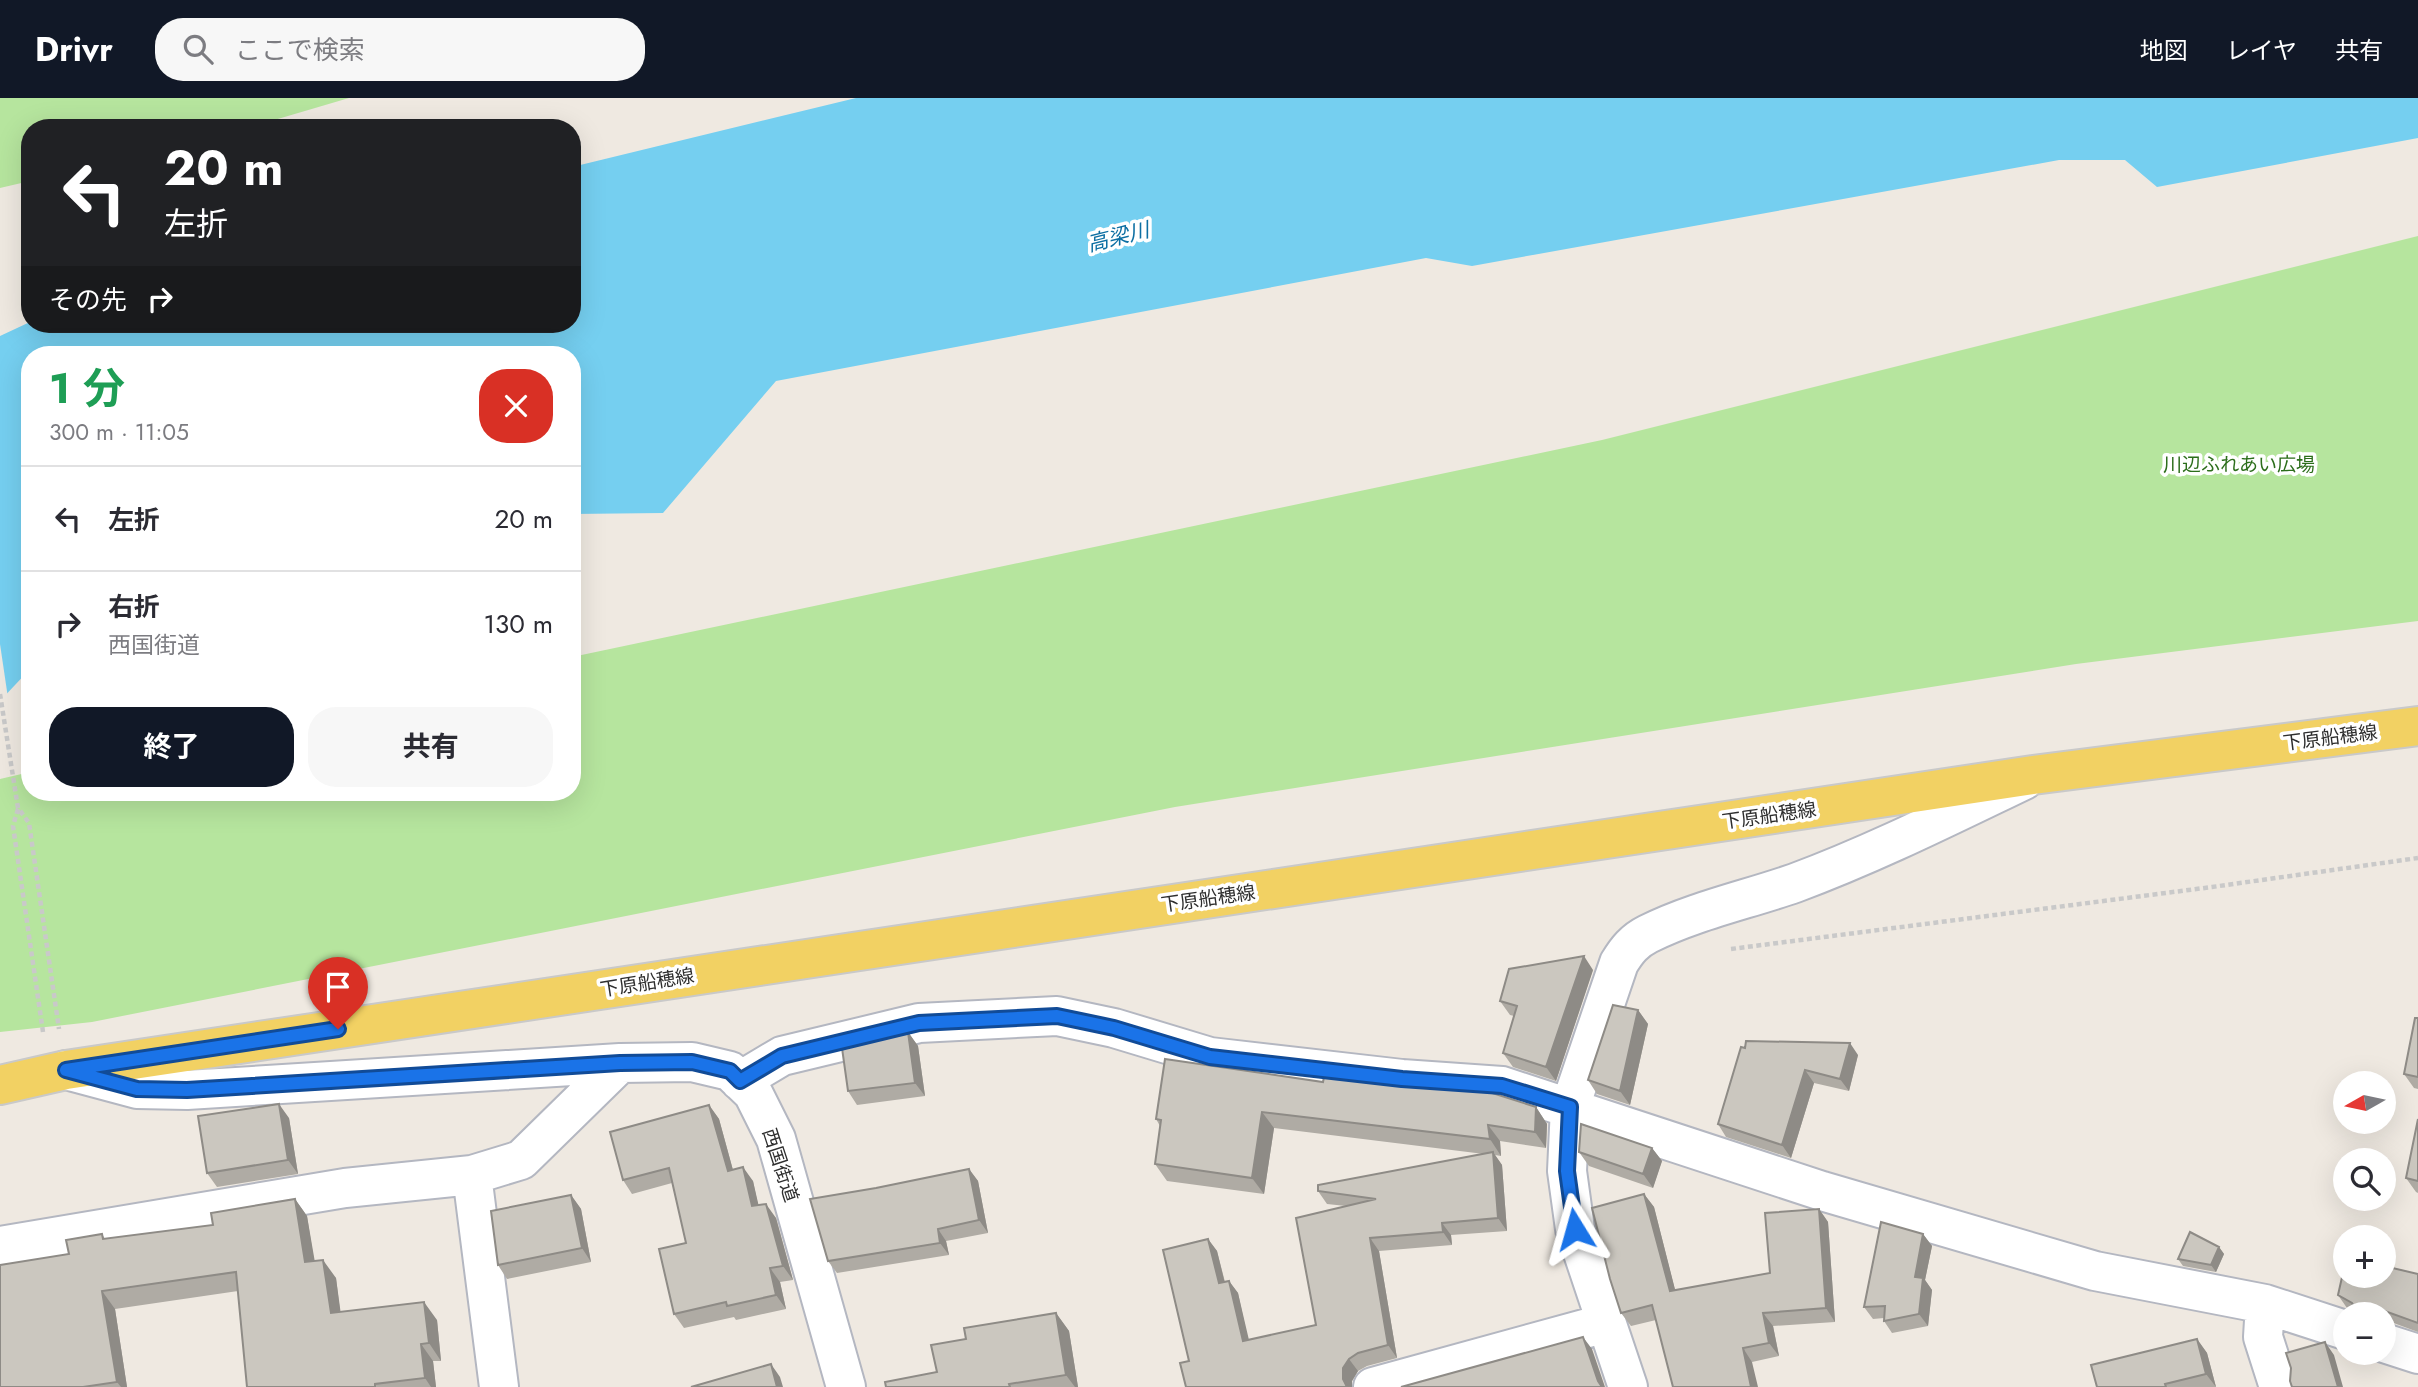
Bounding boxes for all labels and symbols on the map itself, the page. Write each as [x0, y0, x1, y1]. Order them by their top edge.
water label: 高梁川 [1084, 214, 1154, 259]
park label: 川辺ふれあい広場 [2163, 451, 2315, 478]
street label: 下原船穂線 [2281, 718, 2379, 757]
street label: 下原船穂線 [1720, 796, 1818, 835]
street label: 下原船穂線 [1159, 879, 1257, 918]
pin [308, 957, 368, 1029]
street label: 下原船穂線 [598, 962, 696, 1003]
north arrow [2333, 1071, 2396, 1134]
street label: 西国街道 [756, 1125, 805, 1205]
position arrow [1538, 1192, 1612, 1266]

